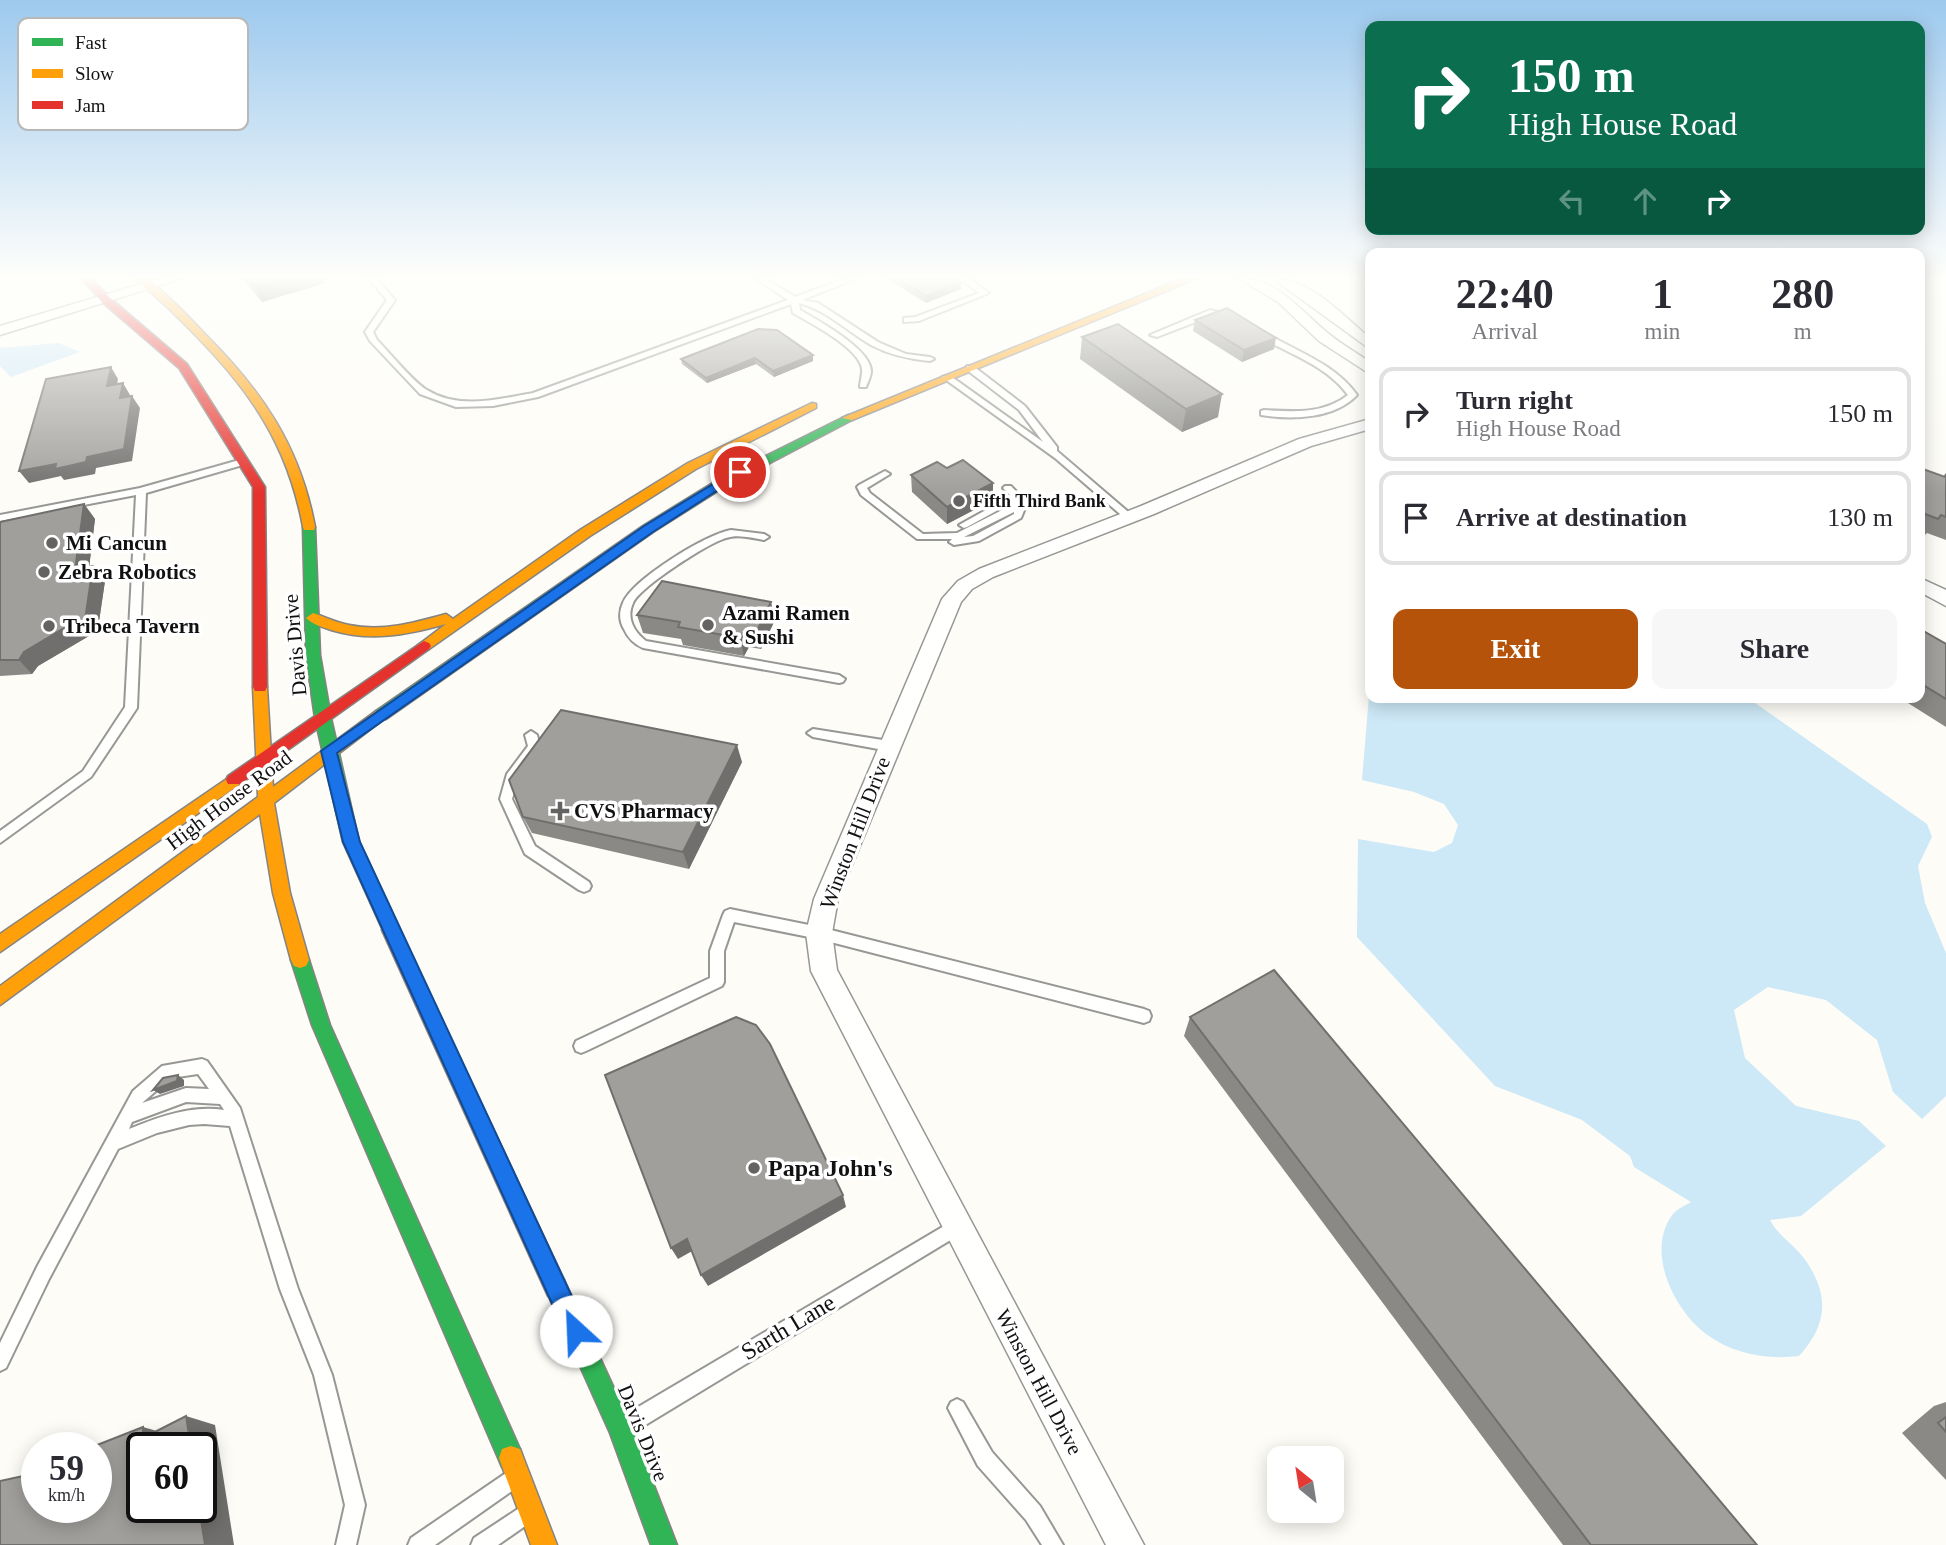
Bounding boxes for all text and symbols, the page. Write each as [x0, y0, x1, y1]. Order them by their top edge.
legend [18, 18, 248, 130]
text: Fast [75, 32, 107, 53]
text: 150 m [1508, 48, 1635, 103]
icon: right [1393, 49, 1484, 140]
text: Slow [75, 63, 114, 84]
text: Jam [75, 95, 106, 116]
text: High House Road [1508, 106, 1737, 142]
icon: left [1553, 182, 1591, 220]
icon: ahead [1626, 182, 1664, 220]
icon: right [1699, 182, 1737, 220]
text: 22:40 [1456, 271, 1554, 317]
text: 1 [1652, 271, 1673, 317]
text: 280 [1771, 271, 1834, 317]
text: Arrival [1472, 319, 1538, 344]
text: min [1645, 319, 1680, 344]
text: m [1794, 319, 1812, 344]
text: Turn right [1456, 386, 1573, 415]
icon: right [1397, 395, 1435, 433]
text: 150 m [1827, 399, 1893, 428]
text: High House Road [1456, 416, 1621, 441]
pin [710, 442, 770, 502]
icon: arrive [721, 453, 759, 491]
place label: Fifth Third Bank [973, 491, 1106, 511]
marker: Fifth Third Bank [951, 493, 967, 509]
icon: arrive [1397, 499, 1435, 537]
text: Arrive at destination [1456, 503, 1687, 532]
text: 130 m [1827, 503, 1893, 532]
place label: Mi Cancun [66, 531, 167, 555]
marker: Mi Cancun [44, 535, 60, 551]
place label: Zebra Robotics [58, 560, 196, 584]
marker: Zebra Robotics [36, 564, 52, 580]
street label: Davis Drive [279, 593, 311, 697]
place label: Azami Ramen & Sushi [722, 601, 850, 649]
button: Exit [1393, 609, 1638, 689]
button: Share [1652, 609, 1897, 689]
place label: Tribeca Tavern [63, 614, 200, 638]
marker: Azami Ramen & Sushi [700, 617, 716, 633]
marker: Tribeca Tavern [41, 618, 57, 634]
street label: High House Road [162, 745, 297, 855]
street label: Winston Hill Drive [815, 753, 895, 913]
place label: CVS Pharmacy [574, 799, 714, 823]
marker: CVS Pharmacy [552, 803, 568, 819]
place label: Papa John's [768, 1155, 893, 1181]
marker: Papa John's [746, 1160, 762, 1176]
street label: Sarth Lane [736, 1289, 840, 1365]
position arrow [539, 1294, 613, 1368]
street label: Winston Hill Drive [991, 1305, 1087, 1459]
street label: Davis Drive [613, 1381, 673, 1485]
speed limit sign: 60 [126, 1432, 217, 1523]
north arrow [1267, 1446, 1344, 1522]
map controls [1267, 1446, 1344, 1523]
text: 59 [49, 1449, 84, 1488]
text: km/h [48, 1485, 85, 1505]

